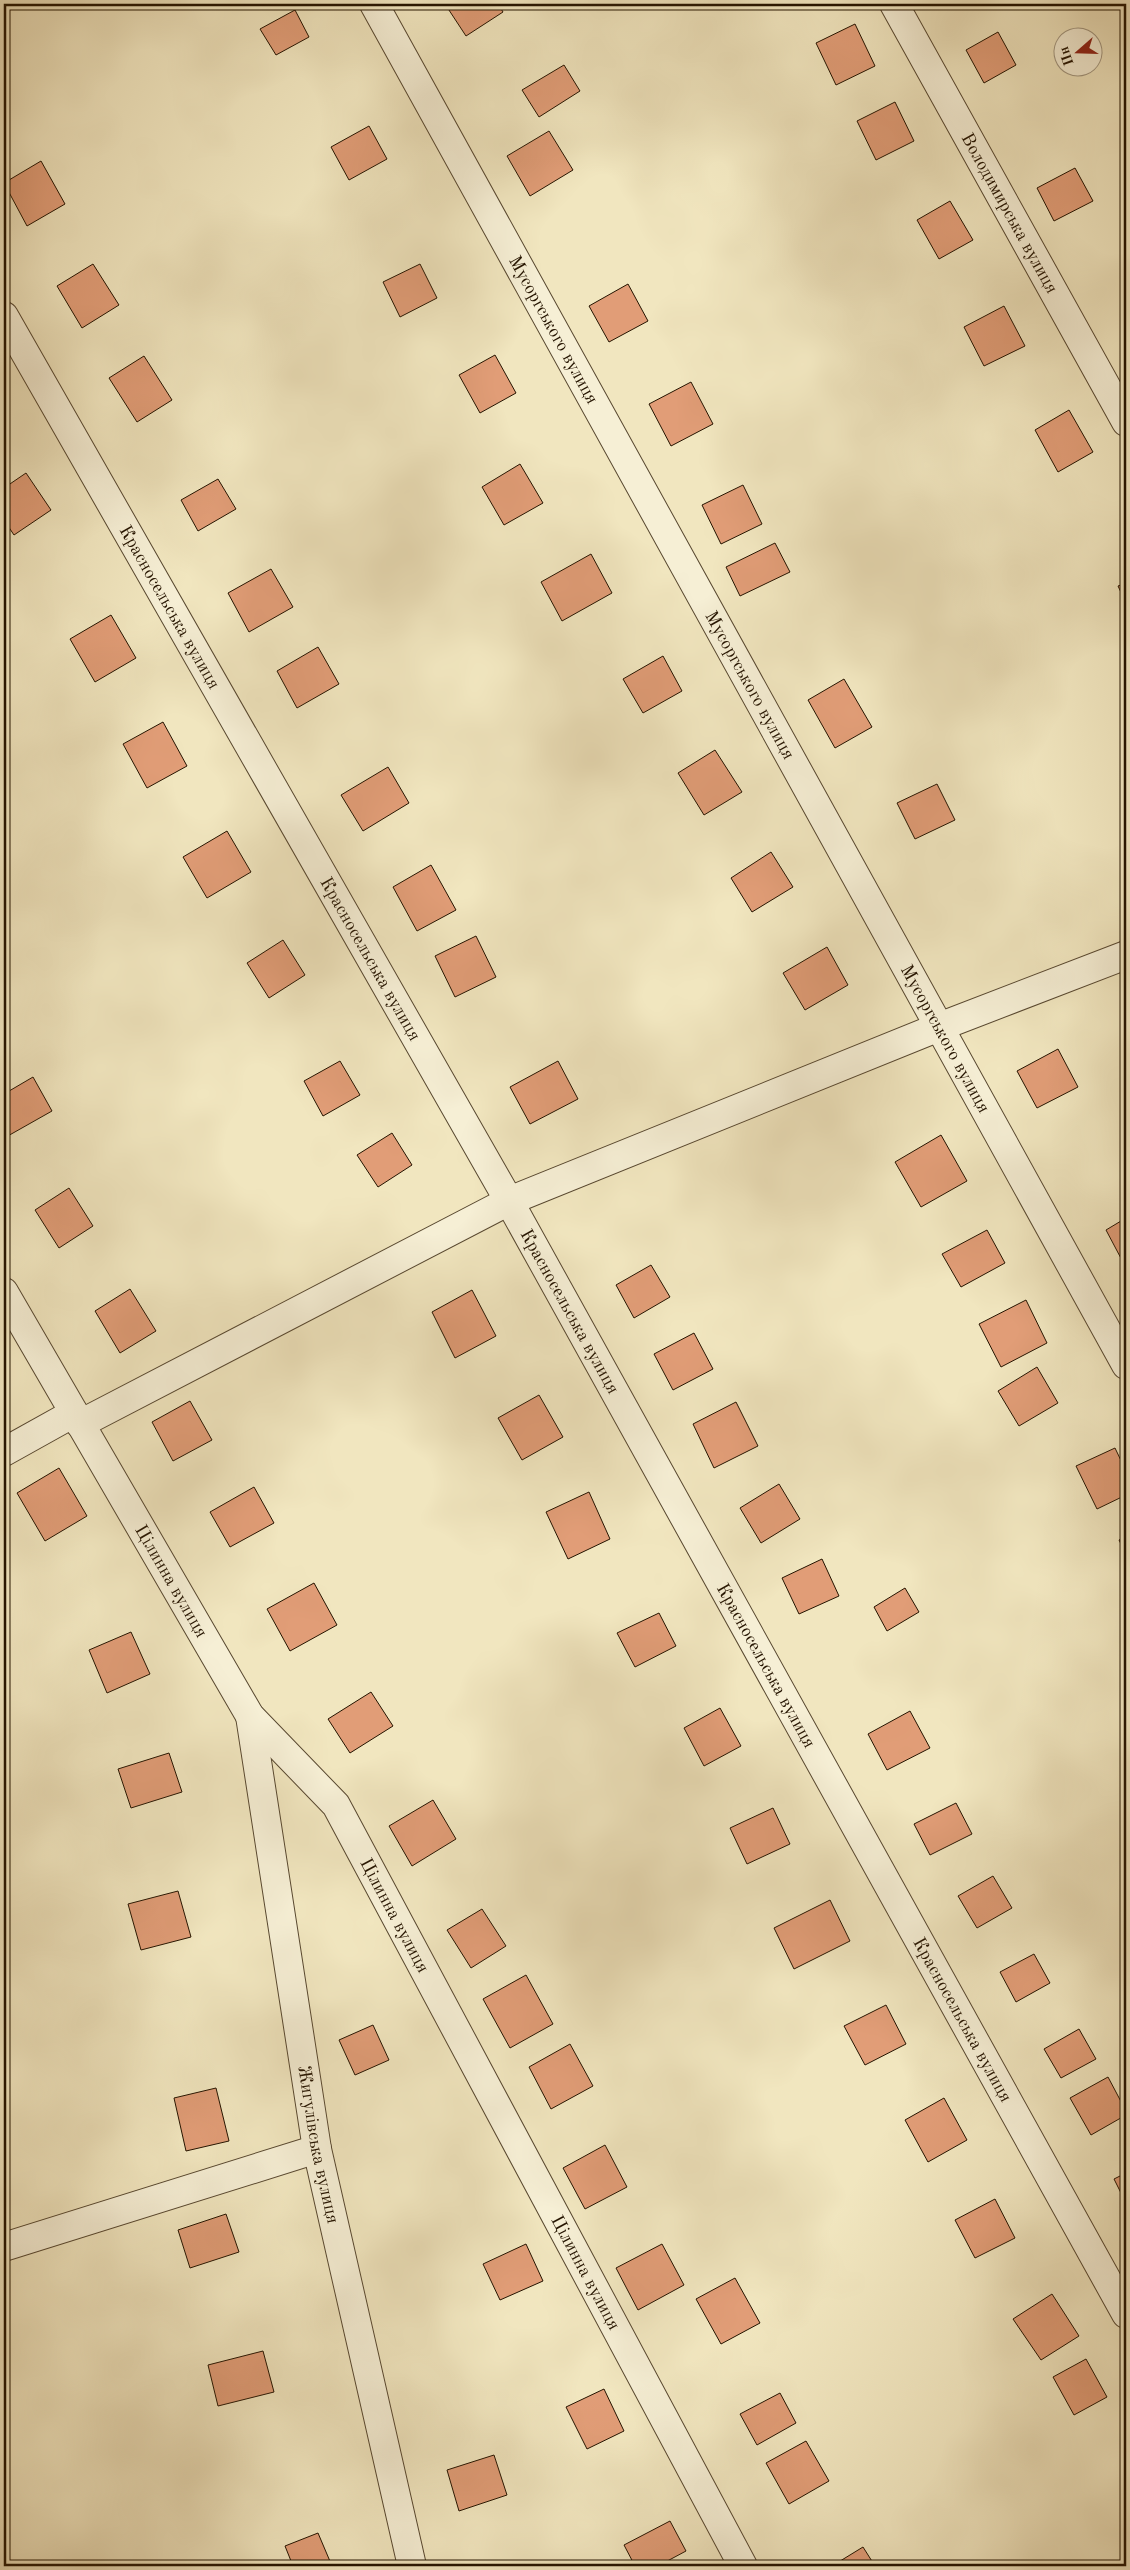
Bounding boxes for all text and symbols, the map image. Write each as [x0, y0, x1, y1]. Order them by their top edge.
north arrow [1052, 28, 1102, 78]
text: Пн [1057, 45, 1077, 68]
street label: Володимирська вулиця [957, 130, 1061, 297]
street label: Мусоргського вулиця [505, 253, 601, 407]
street label: Красносельська вулиця [115, 523, 223, 692]
street label: Мусоргського вулиця [701, 608, 797, 763]
street label: Красносельська вулиця [316, 874, 424, 1044]
street label: Мусоргського вулиця [897, 962, 993, 1116]
street label: Красносельська вулиця [516, 1226, 622, 1397]
street label: Цілинна вулиця [131, 1522, 210, 1641]
street label: Красносельська вулиця [713, 1581, 818, 1751]
street label: Цілинна вулиця [356, 1856, 432, 1976]
street label: Красносельська вулиця [909, 1935, 1015, 2105]
street label: Жигулівська вулиця [294, 2064, 342, 2225]
street label: Цілинна вулиця [547, 2213, 623, 2333]

